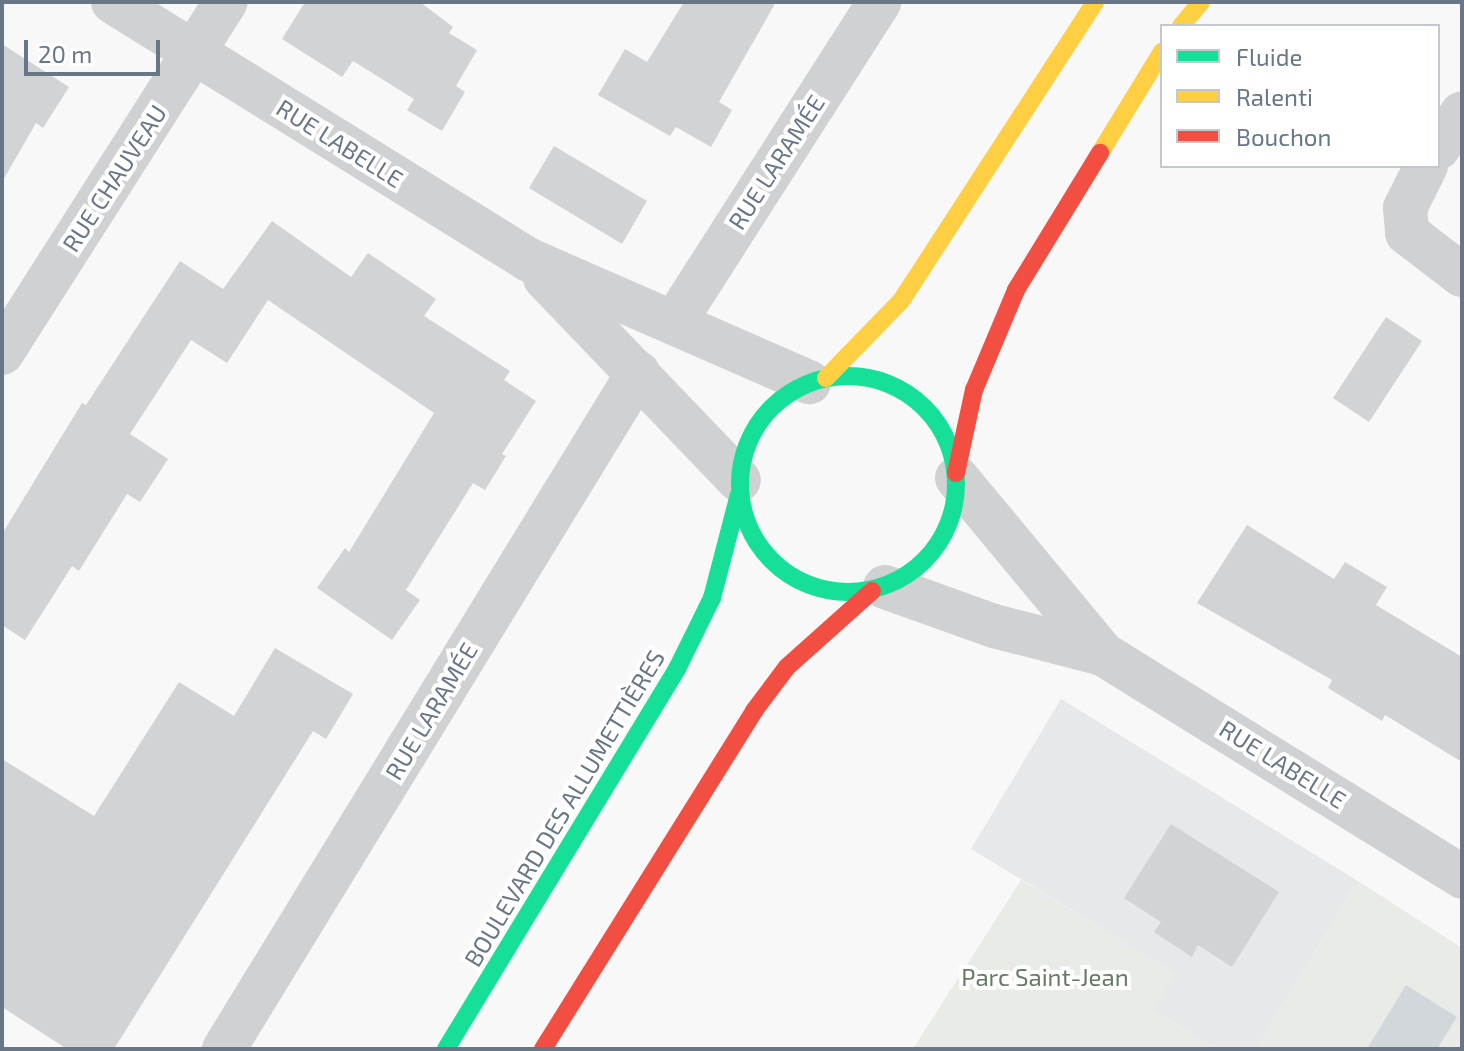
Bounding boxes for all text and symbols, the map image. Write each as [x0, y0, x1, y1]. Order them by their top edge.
scale bar [28, 24, 164, 74]
legend [1160, 24, 1440, 168]
text: 20 m [38, 39, 92, 68]
text: Fluide [1236, 42, 1302, 71]
text: Ralenti [1236, 82, 1313, 111]
street label: RUE LARAMÉE [722, 89, 830, 235]
street label: RUE LABELLE [272, 93, 408, 193]
street label: RUE CHAUVEAU [56, 99, 172, 257]
text: Bouchon [1236, 122, 1331, 151]
street label: RUE LARAMÉE [379, 637, 483, 785]
street label: BOULEVARD DES ALLUMETTIÈRES [458, 644, 670, 972]
street label: RUE LABELLE [1215, 714, 1351, 814]
park label: Parc Saint-Jean [961, 963, 1129, 991]

